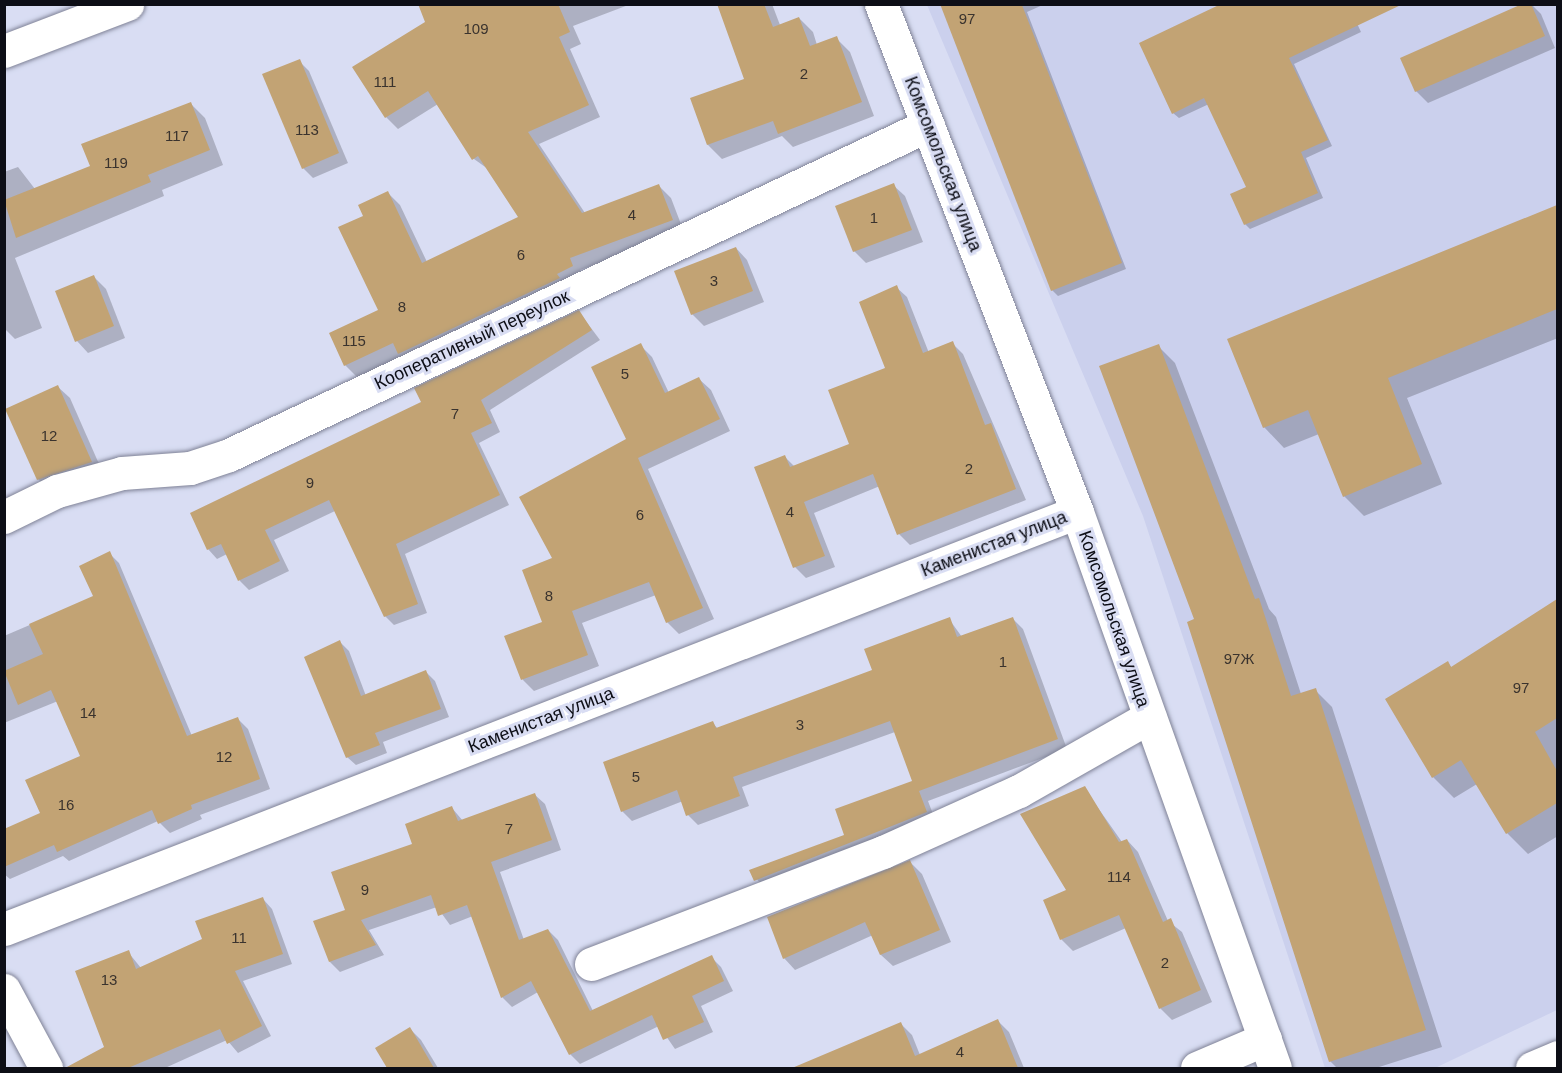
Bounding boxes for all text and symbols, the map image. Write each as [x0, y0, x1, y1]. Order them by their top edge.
house number: 97 [959, 10, 975, 28]
house number: 109 [463, 20, 489, 38]
house number: 2 [800, 65, 808, 83]
house number: 111 [374, 73, 396, 91]
street label: Комсомольская улица [900, 74, 986, 254]
house number: 113 [295, 121, 319, 139]
house number: 117 [165, 127, 189, 145]
house number: 119 [104, 154, 128, 172]
house number: 4 [628, 206, 636, 224]
house number: 1 [870, 209, 878, 227]
house number: 6 [517, 246, 525, 264]
house number: 3 [710, 272, 718, 290]
street label: Кооперативный переулок [371, 285, 573, 395]
house number: 8 [398, 298, 406, 316]
house number: 115 [342, 332, 366, 350]
house number: 5 [621, 365, 629, 383]
house number: 7 [451, 405, 459, 423]
house number: 12 [41, 427, 57, 445]
house number: 2 [965, 460, 973, 478]
house number: 9 [306, 474, 314, 492]
house number: 4 [786, 503, 794, 521]
house number: 6 [636, 506, 644, 524]
street label: Каменистая улица [918, 506, 1070, 582]
street label: Комсомольская улица [1074, 528, 1154, 710]
house number: 8 [545, 587, 553, 605]
house number: 97Ж [1224, 650, 1254, 668]
house number: 1 [999, 653, 1007, 671]
house number: 97 [1513, 679, 1529, 697]
street label: Каменистая улица [465, 682, 617, 758]
house number: 14 [80, 704, 96, 722]
house number: 3 [796, 716, 804, 734]
house number: 12 [216, 748, 232, 766]
house number: 5 [632, 768, 640, 786]
house number: 16 [58, 796, 74, 814]
house number: 7 [505, 820, 513, 838]
house number: 114 [1107, 868, 1131, 886]
house number: 9 [361, 881, 369, 899]
house number: 11 [231, 929, 247, 947]
house number: 2 [1161, 954, 1169, 972]
house number: 13 [101, 971, 117, 989]
house number: 4 [956, 1043, 964, 1061]

